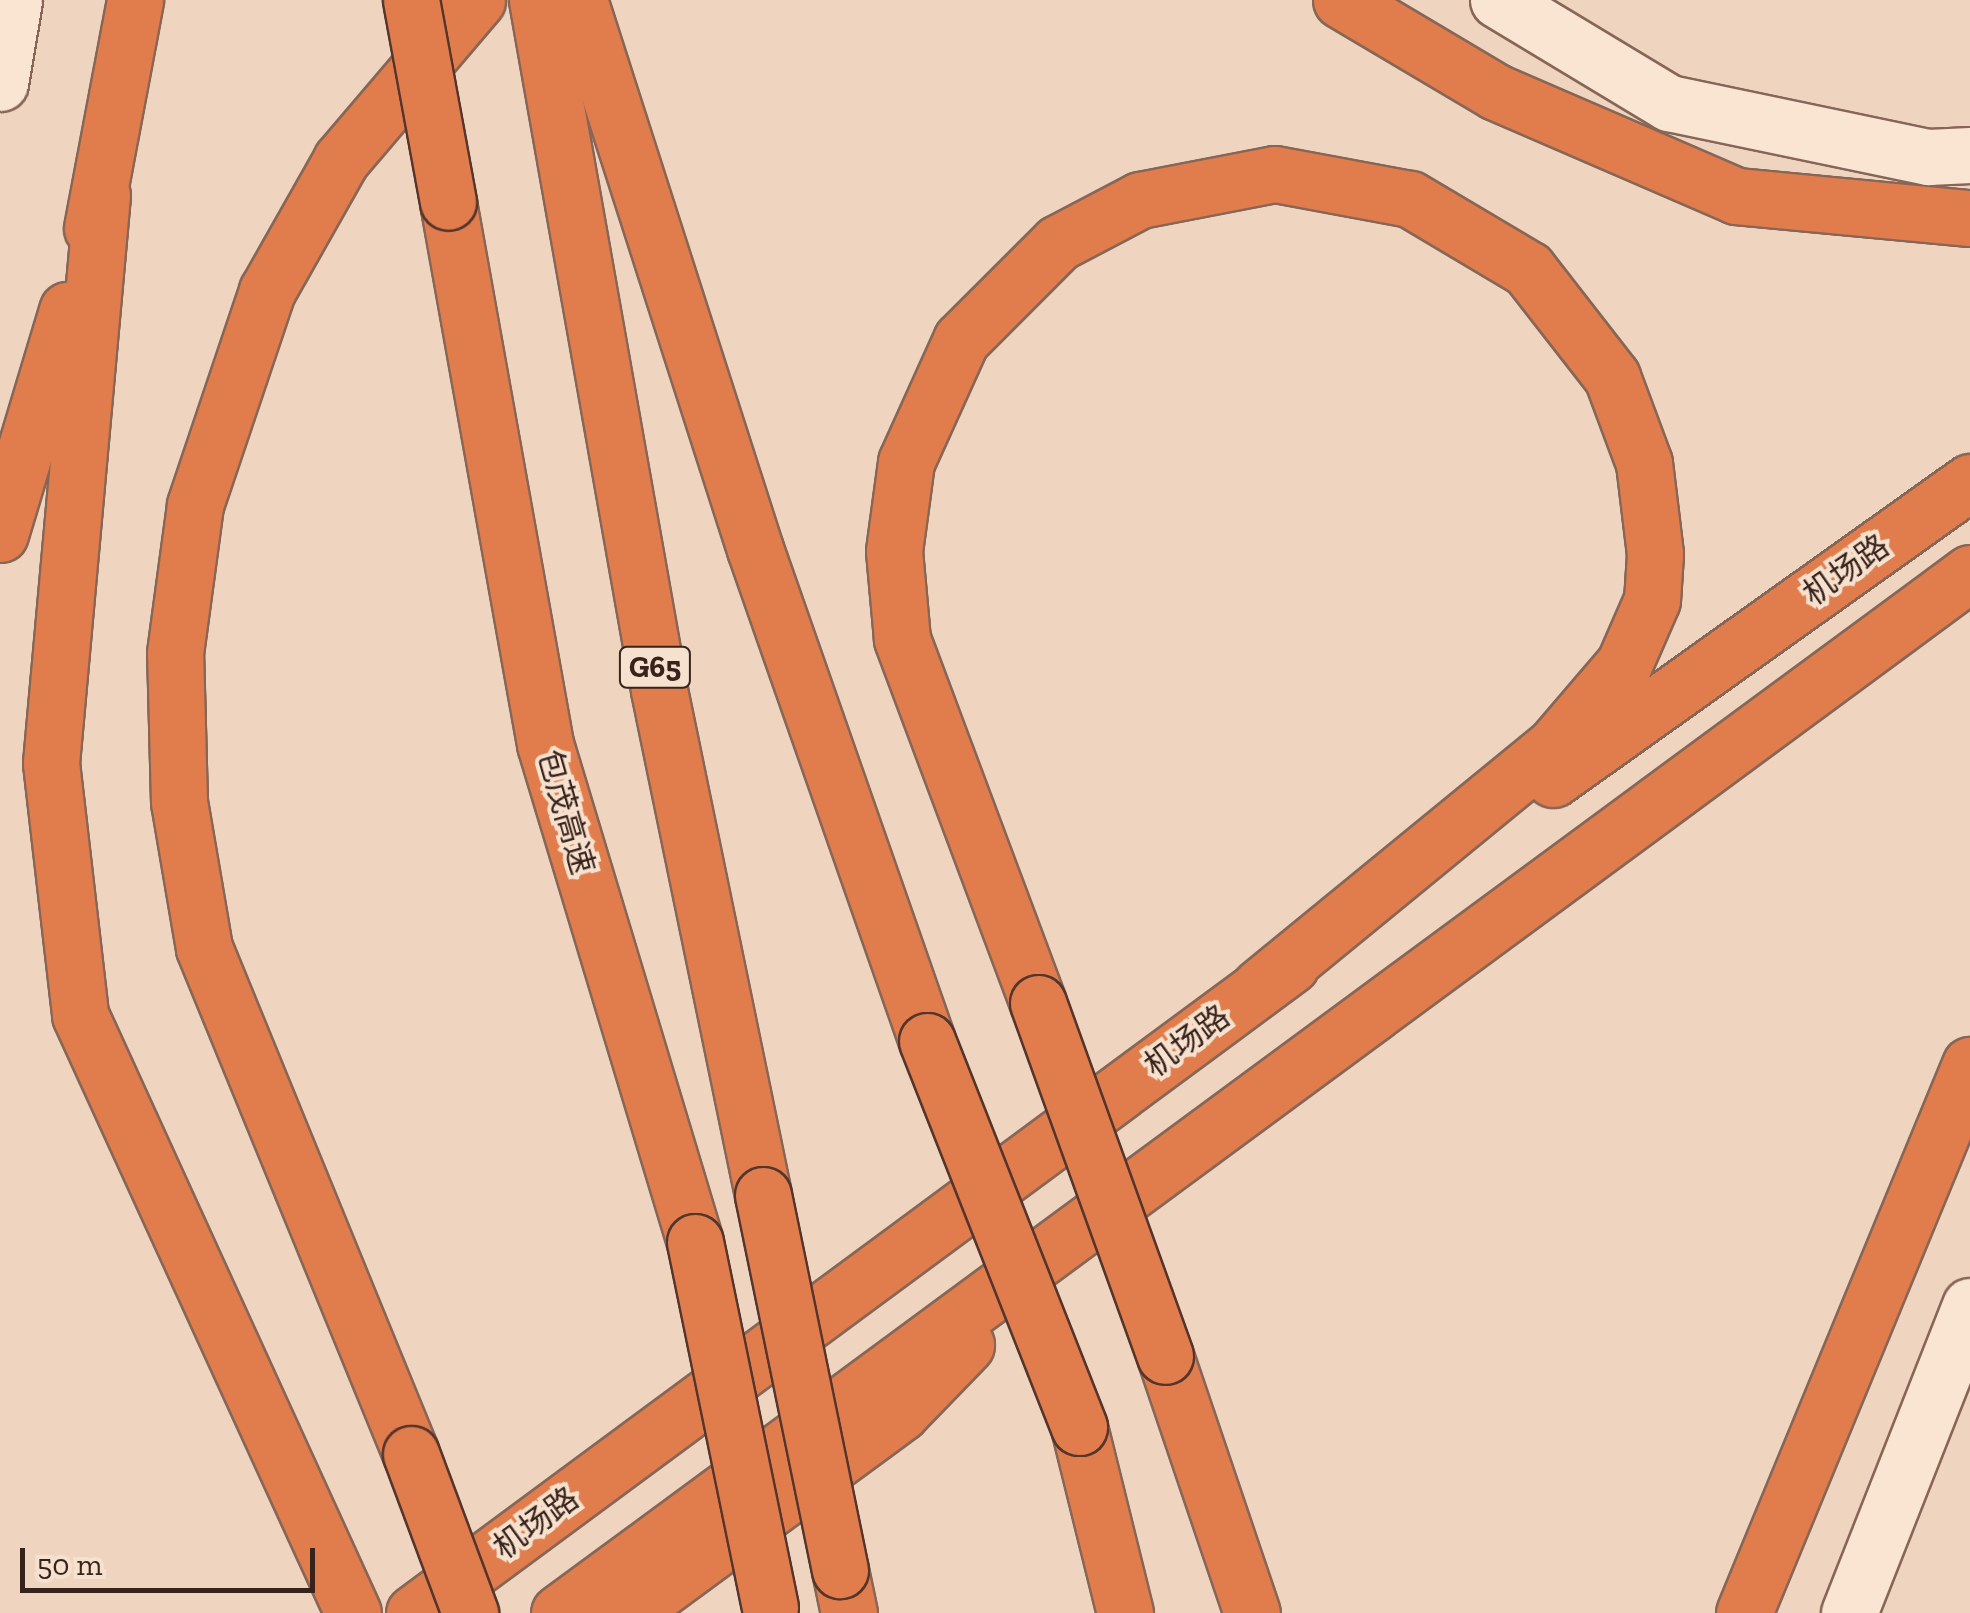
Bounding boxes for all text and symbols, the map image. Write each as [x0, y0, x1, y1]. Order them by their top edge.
street label: 机场路 [1796, 527, 1896, 613]
road number: G65 [618, 642, 692, 692]
street label: 包茂高速 [530, 745, 602, 879]
street label: 机场路 [1137, 997, 1237, 1085]
street label: 机场路 [486, 1479, 586, 1567]
scale bar [25, 1528, 320, 1590]
text: 50 m [37, 1547, 102, 1583]

